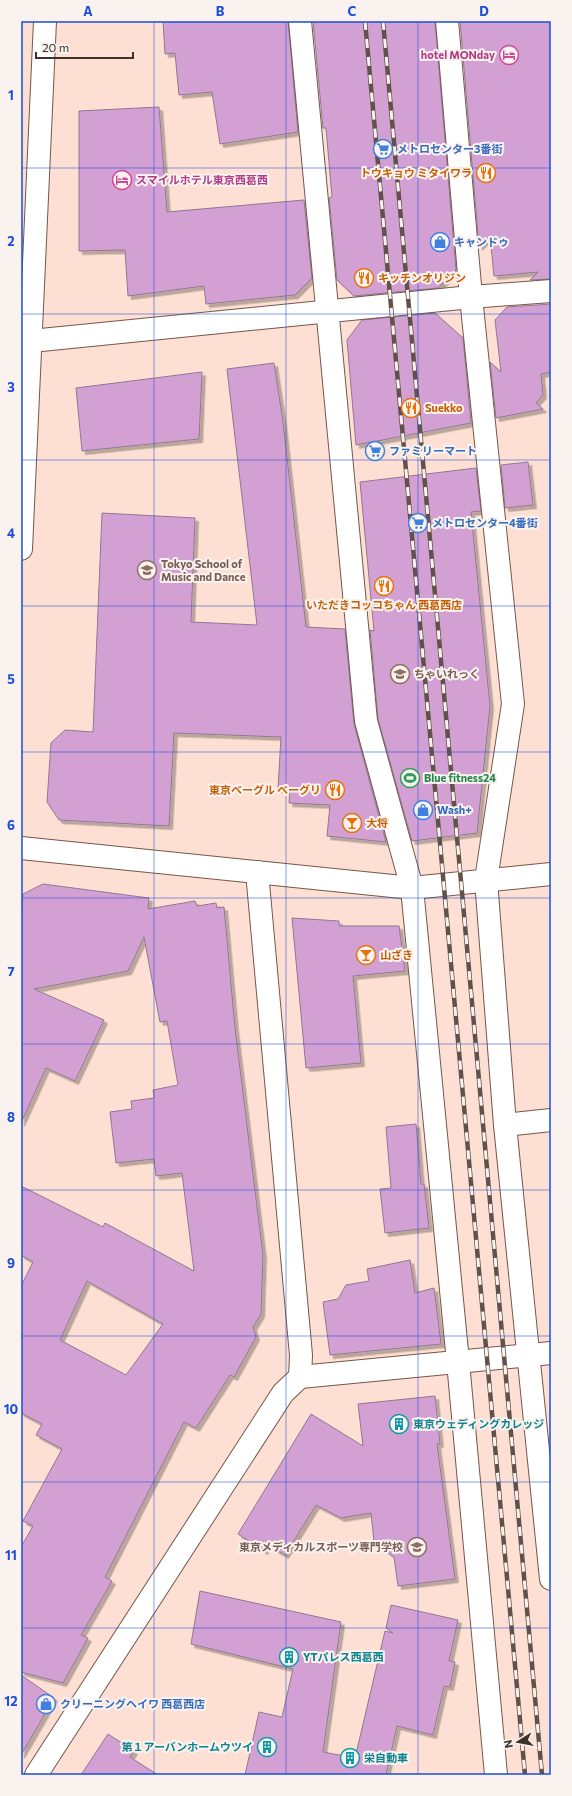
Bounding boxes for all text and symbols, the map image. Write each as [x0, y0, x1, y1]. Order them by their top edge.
text: A [83, 3, 93, 19]
text: B [216, 3, 225, 19]
text: C [348, 3, 357, 19]
text: D [479, 3, 489, 19]
scale bar [36, 34, 133, 60]
text: 20 m [42, 40, 69, 54]
hotel icon: hotel MONday [498, 44, 520, 66]
place label: hotel MONday [421, 48, 495, 61]
text: 1 [8, 87, 14, 103]
supermarket icon: メトロセンター3番街 [372, 138, 394, 160]
place label: メトロセンター3番街 [397, 142, 502, 155]
restaurant icon: トウキョウ ミタイワラ [475, 162, 497, 184]
place label: トウキョウ ミタイワラ [360, 166, 472, 179]
hotel icon: スマイルホテル東京西葛西 [111, 169, 133, 191]
place label: スマイルホテル東京西葛西 [136, 173, 268, 186]
shop icon: キャンドゥ [429, 231, 451, 253]
text: 2 [7, 233, 15, 249]
place label: キャンドゥ [454, 235, 509, 248]
restaurant icon: キッチンオリジン [353, 267, 375, 289]
place label: キッチンオリジン [378, 271, 466, 284]
text: 3 [7, 379, 15, 395]
restaurant icon: Suekko [400, 397, 422, 419]
place label: Suekko [425, 401, 463, 414]
supermarket icon: ファミリーマート [364, 440, 386, 462]
place label: ファミリーマート [389, 444, 477, 457]
supermarket icon: メトロセンター4番街 [407, 512, 429, 534]
place label: メトロセンター4番街 [432, 516, 538, 529]
text: 4 [7, 525, 15, 541]
place label: Tokyo School of Music and Dance [161, 557, 246, 583]
school or university icon: Tokyo School of Music and Dance [136, 559, 158, 581]
restaurant icon: いただきコッコちゃん 西葛西店 [373, 575, 395, 597]
place label: いただきコッコちゃん 西葛西店 [306, 598, 462, 611]
school or university icon: ちゃいれっく [389, 663, 411, 685]
place label: ちゃいれっく [414, 667, 480, 680]
text: 5 [7, 671, 15, 687]
sports icon: Blue fitness24 [399, 767, 421, 789]
place label: Blue fitness24 [424, 771, 496, 784]
restaurant icon: 東京ベーグル ベーグリ [324, 779, 346, 801]
place label: 東京ベーグル ベーグリ [209, 783, 321, 796]
shop icon: Wash+ [412, 799, 434, 821]
place label: Wash+ [437, 803, 472, 816]
bar icon: 大将 [341, 812, 363, 834]
place label: 大将 [366, 816, 388, 829]
text: 6 [7, 817, 15, 833]
bar icon: 山ざき [355, 944, 377, 966]
place label: 山ざき [380, 948, 413, 961]
text: 7 [7, 963, 15, 979]
text: 8 [7, 1109, 15, 1125]
text: 9 [7, 1255, 15, 1271]
text: 10 [4, 1401, 19, 1417]
building icon: 東京ウェディングカレッジ [388, 1413, 410, 1435]
place label: 東京ウェディングカレッジ [413, 1417, 544, 1430]
school or university icon: 東京メディカルスポーツ専門学校 [406, 1536, 428, 1558]
place label: 東京メディカルスポーツ専門学校 [239, 1540, 403, 1553]
text: 11 [5, 1547, 17, 1563]
building icon: YTパレス西葛西 [278, 1646, 300, 1668]
place label: YTパレス西葛西 [303, 1650, 384, 1663]
text: 12 [4, 1693, 18, 1709]
shop icon: クリーニングヘイワ 西葛西店 [35, 1693, 57, 1715]
place label: クリーニングヘイワ 西葛西店 [60, 1697, 205, 1710]
north arrow [498, 1722, 538, 1762]
building icon: 第１アーバンホームウツイ [256, 1736, 278, 1758]
text: N [501, 1739, 515, 1749]
place label: 第１アーバンホームウツイ [122, 1740, 253, 1753]
building icon: 栄自動車 [339, 1747, 361, 1769]
place label: 栄自動車 [364, 1751, 408, 1764]

